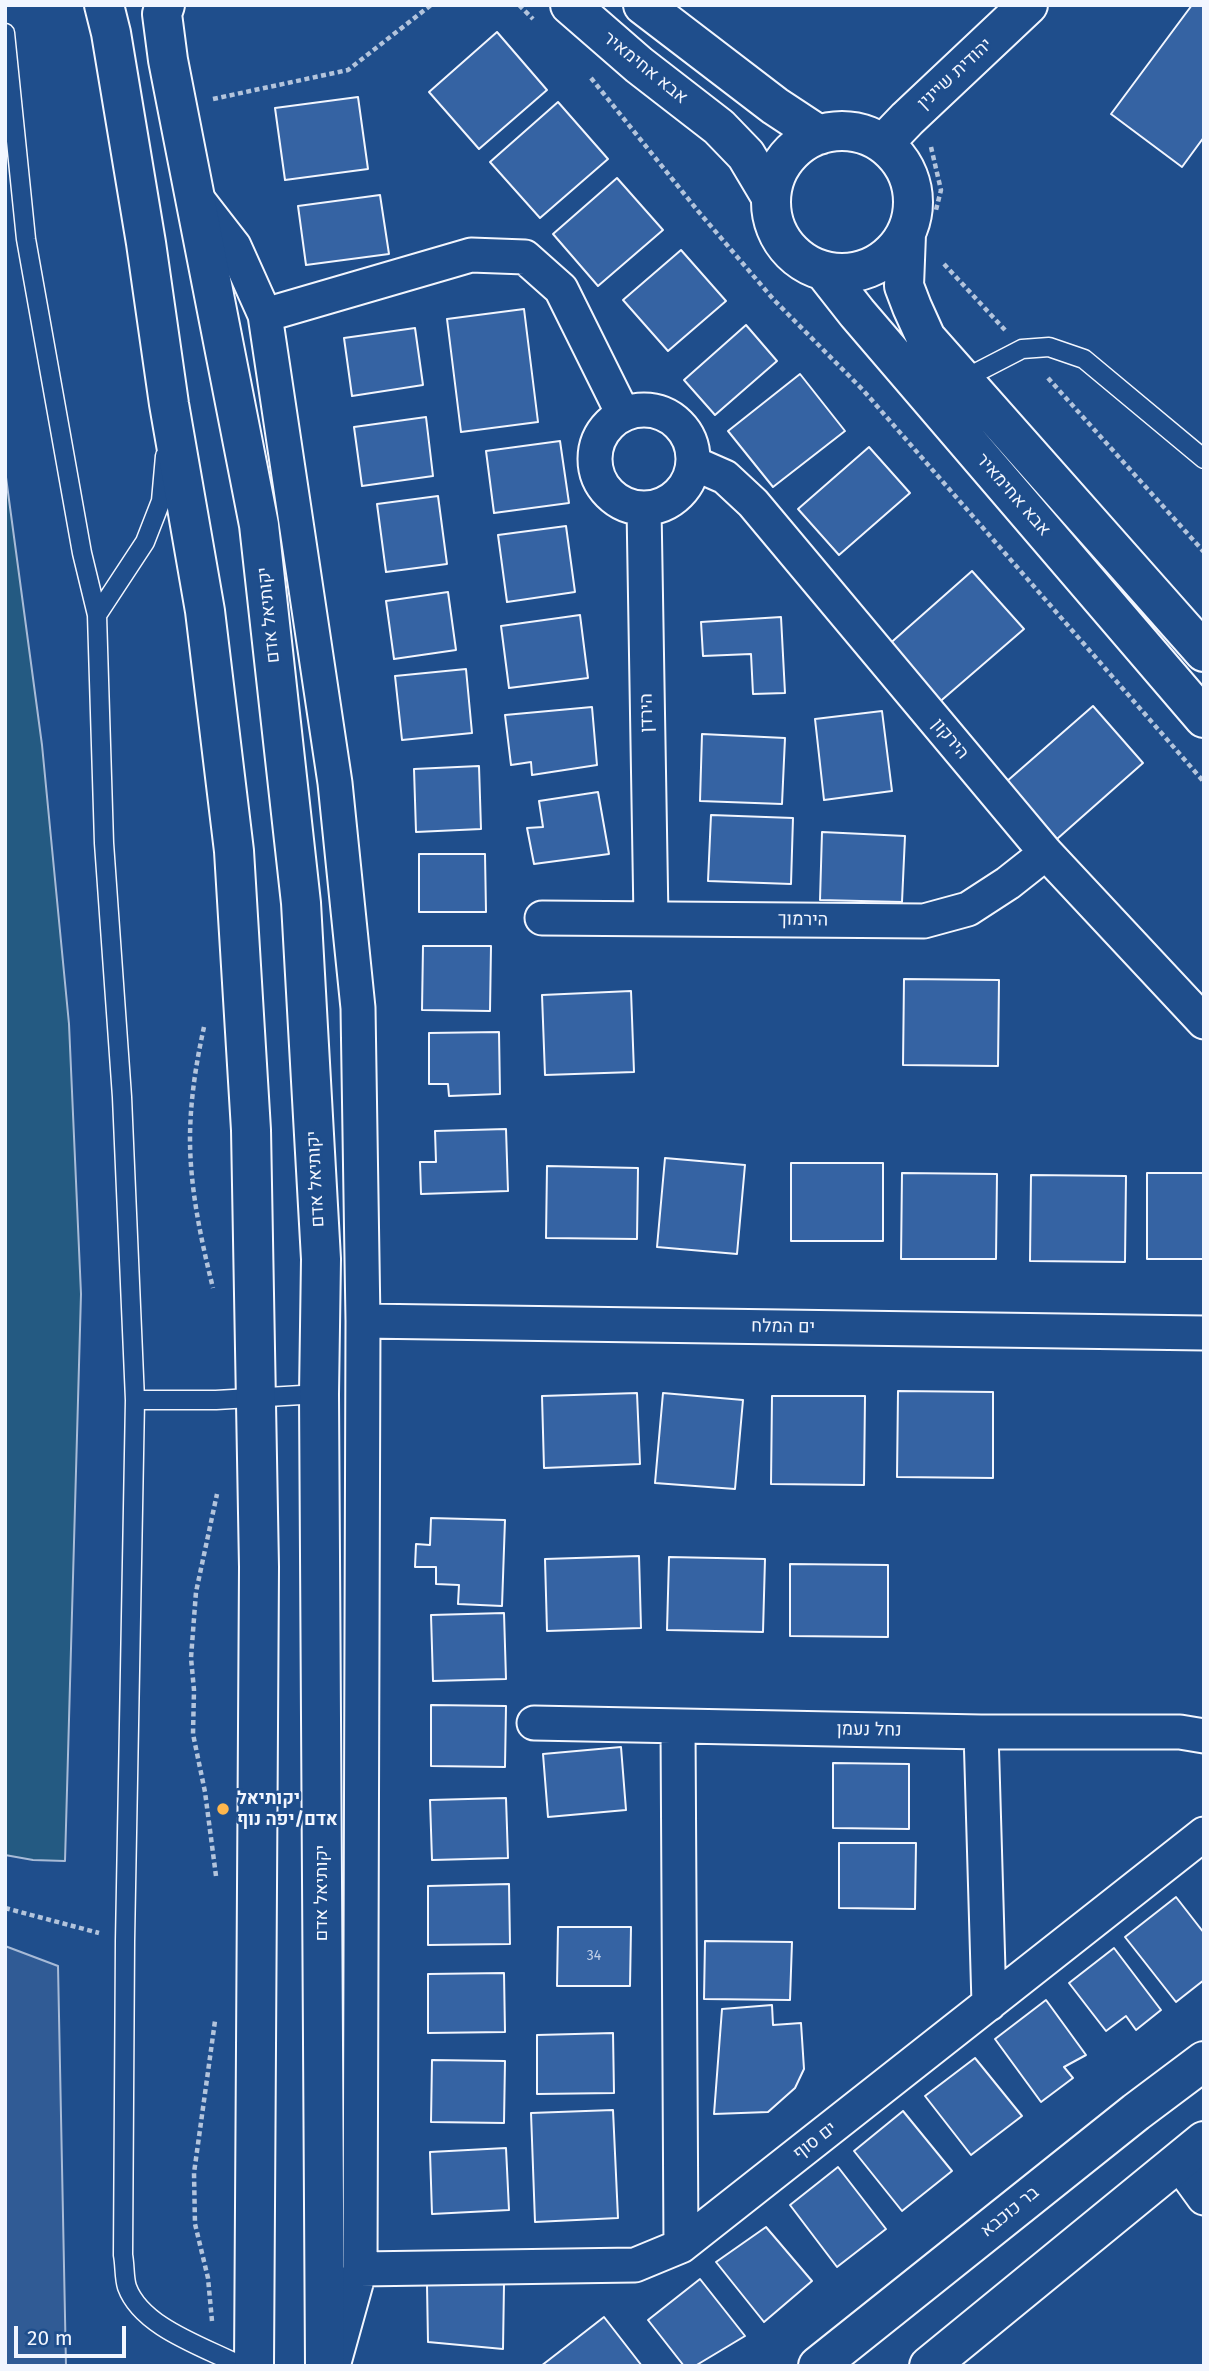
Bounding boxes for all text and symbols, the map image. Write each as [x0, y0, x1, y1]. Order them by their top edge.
street label: אבא אחימאיר [598, 27, 692, 109]
street label: יהודית שיינין [913, 34, 997, 114]
street label: אבא אחימאיר [971, 449, 1055, 541]
street label: יקותיאל אדם [253, 566, 285, 664]
street label: הירדן [636, 693, 658, 733]
street label: הירקון [927, 714, 973, 764]
street label: הירמוך [778, 909, 828, 931]
street label: יקותיאל אדם [303, 1130, 329, 1228]
street label: ים המלח [751, 1316, 815, 1338]
street label: נחל נעמן [836, 1719, 902, 1741]
place label: יקותיאל אדם/יפה נוף [237, 1788, 338, 1830]
marker: יקותיאל אדם/יפה נוף [215, 1801, 231, 1817]
street label: יקותיאל אדם [311, 1845, 333, 1941]
house number: 34 [587, 1948, 601, 1964]
street label: ים סוף [789, 2117, 841, 2165]
street label: בר כוכבא [976, 2182, 1044, 2242]
scale bar [18, 2312, 130, 2356]
text: 20 m [27, 2325, 73, 2351]

